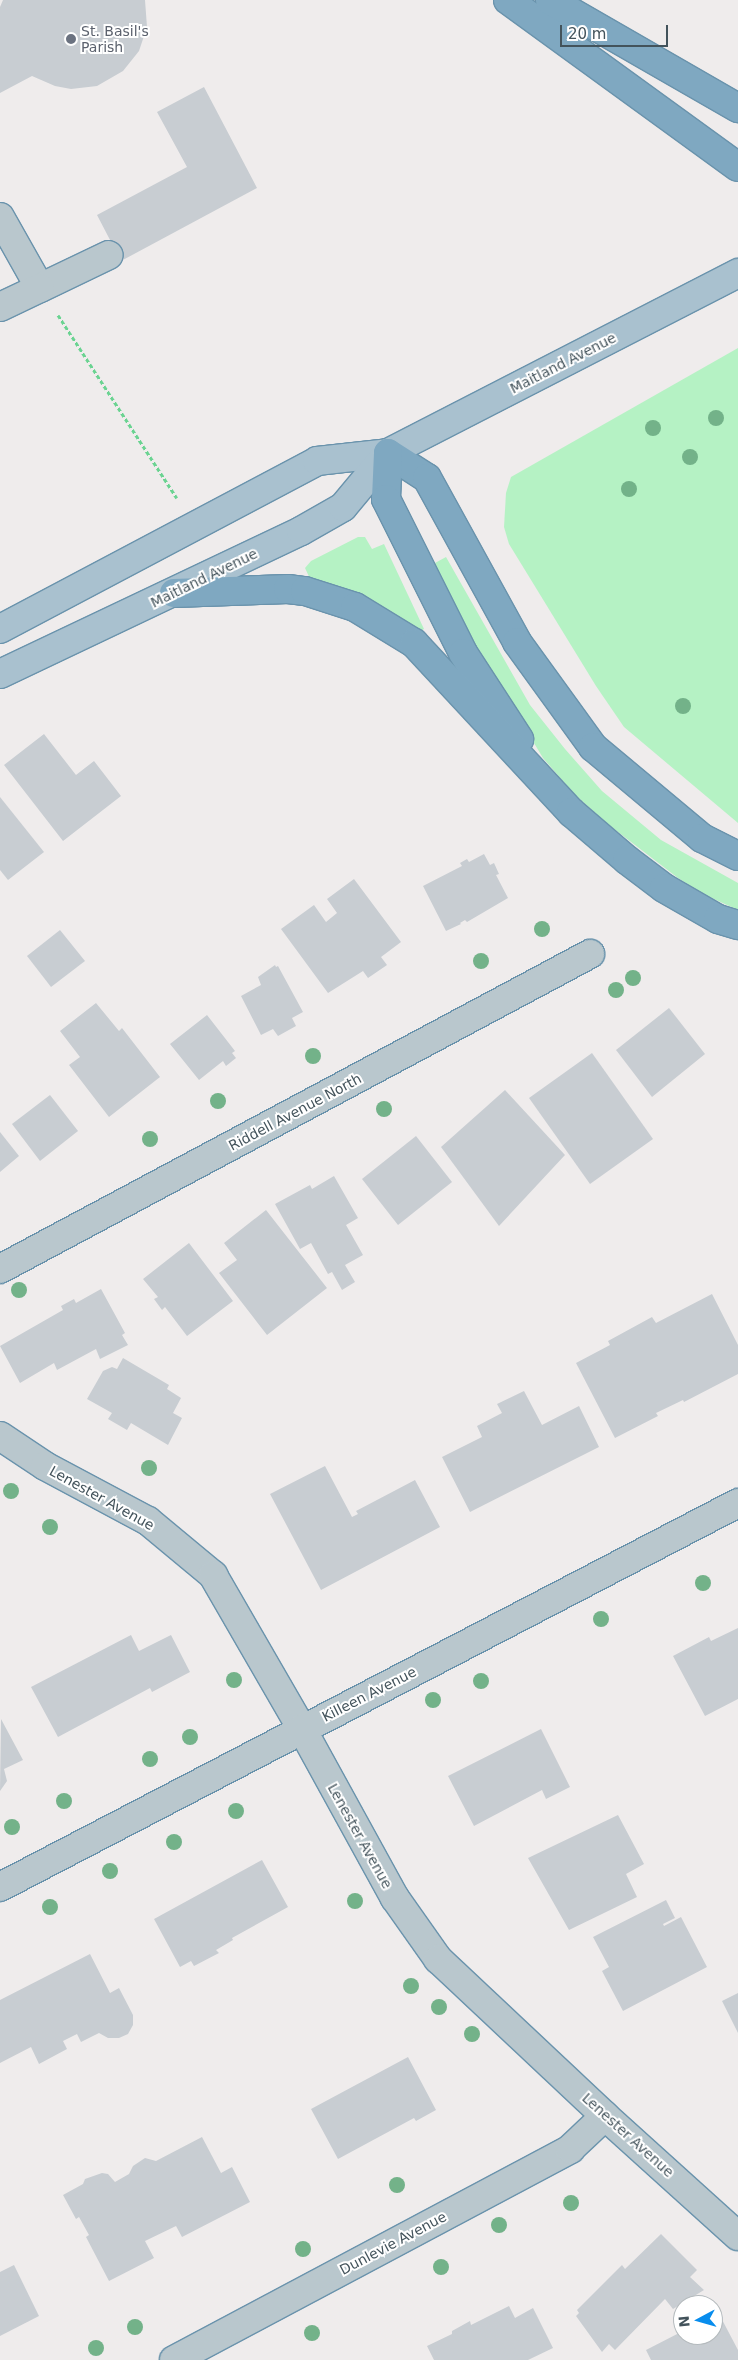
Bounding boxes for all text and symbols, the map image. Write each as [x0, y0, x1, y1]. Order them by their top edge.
scale bar [563, 15, 670, 47]
place label: St. Basil's Parish [81, 23, 149, 56]
text: 20 m [568, 25, 606, 43]
marker: St. Basil's Parish [65, 33, 77, 45]
street label: Maitland Avenue [507, 329, 619, 397]
street label: Maitland Avenue [148, 545, 260, 611]
street label: Riddell Avenue North [226, 1070, 364, 1154]
street label: Lenester Avenue [47, 1462, 157, 1534]
street label: Killeen Avenue [319, 1663, 419, 1725]
street label: Lenester Avenue [324, 1781, 396, 1891]
street label: Lenester Avenue [579, 2090, 677, 2180]
street label: Dunlevie Avenue [337, 2208, 449, 2278]
north arrow [673, 2295, 723, 2345]
text: N [676, 2315, 693, 2328]

